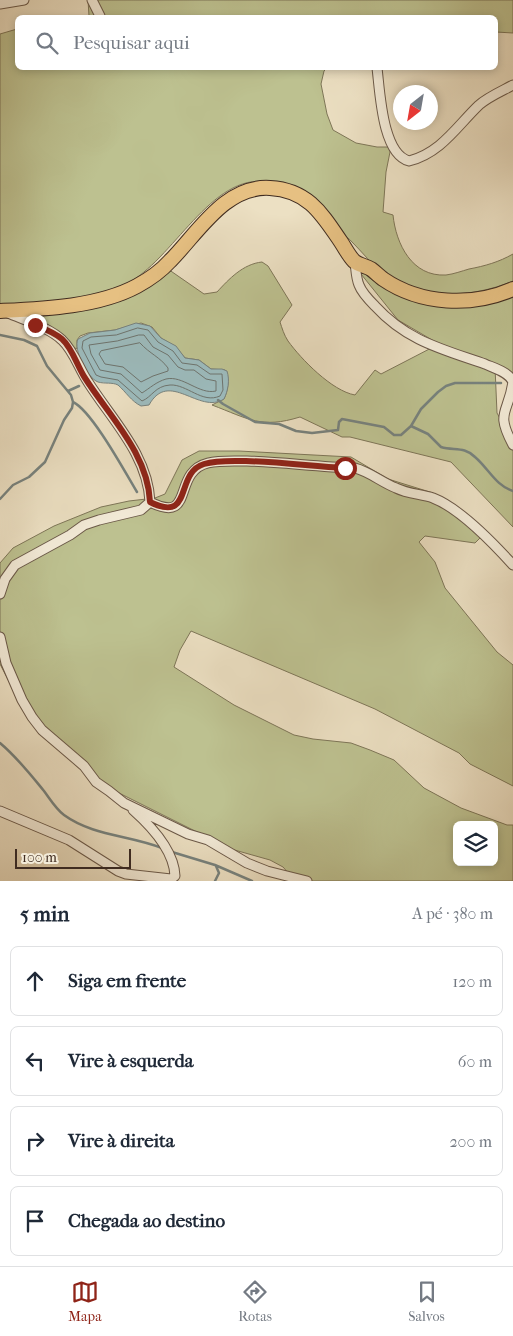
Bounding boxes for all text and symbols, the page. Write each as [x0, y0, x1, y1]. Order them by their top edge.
search box [15, 15, 498, 70]
icon: search [33, 29, 61, 57]
text: Pesquisar aqui [73, 32, 190, 54]
north arrow [393, 85, 438, 130]
route end [24, 314, 47, 337]
route start [334, 457, 357, 480]
map controls [453, 821, 498, 866]
button: layers [453, 821, 498, 866]
scale bar [15, 846, 131, 869]
text: 100 m [22, 849, 57, 866]
text: 5 min [20, 902, 69, 926]
text: A pé · 380 m [412, 904, 493, 923]
icon: ahead [21, 967, 49, 995]
text: Siga em frente [68, 970, 186, 992]
text: 120 m [453, 972, 492, 991]
icon: left [21, 1047, 49, 1075]
text: Vire à esquerda [68, 1050, 194, 1072]
text: 60 m [458, 1052, 492, 1071]
icon: right [21, 1127, 49, 1155]
text: Vire à direita [68, 1130, 175, 1152]
text: 200 m [449, 1132, 492, 1151]
icon: arrive [21, 1207, 49, 1235]
text: Chegada ao destino [68, 1210, 225, 1232]
tab: Mapa [68, 1278, 102, 1325]
tab: Rotas [238, 1278, 272, 1325]
tab: Salvos [408, 1278, 445, 1325]

